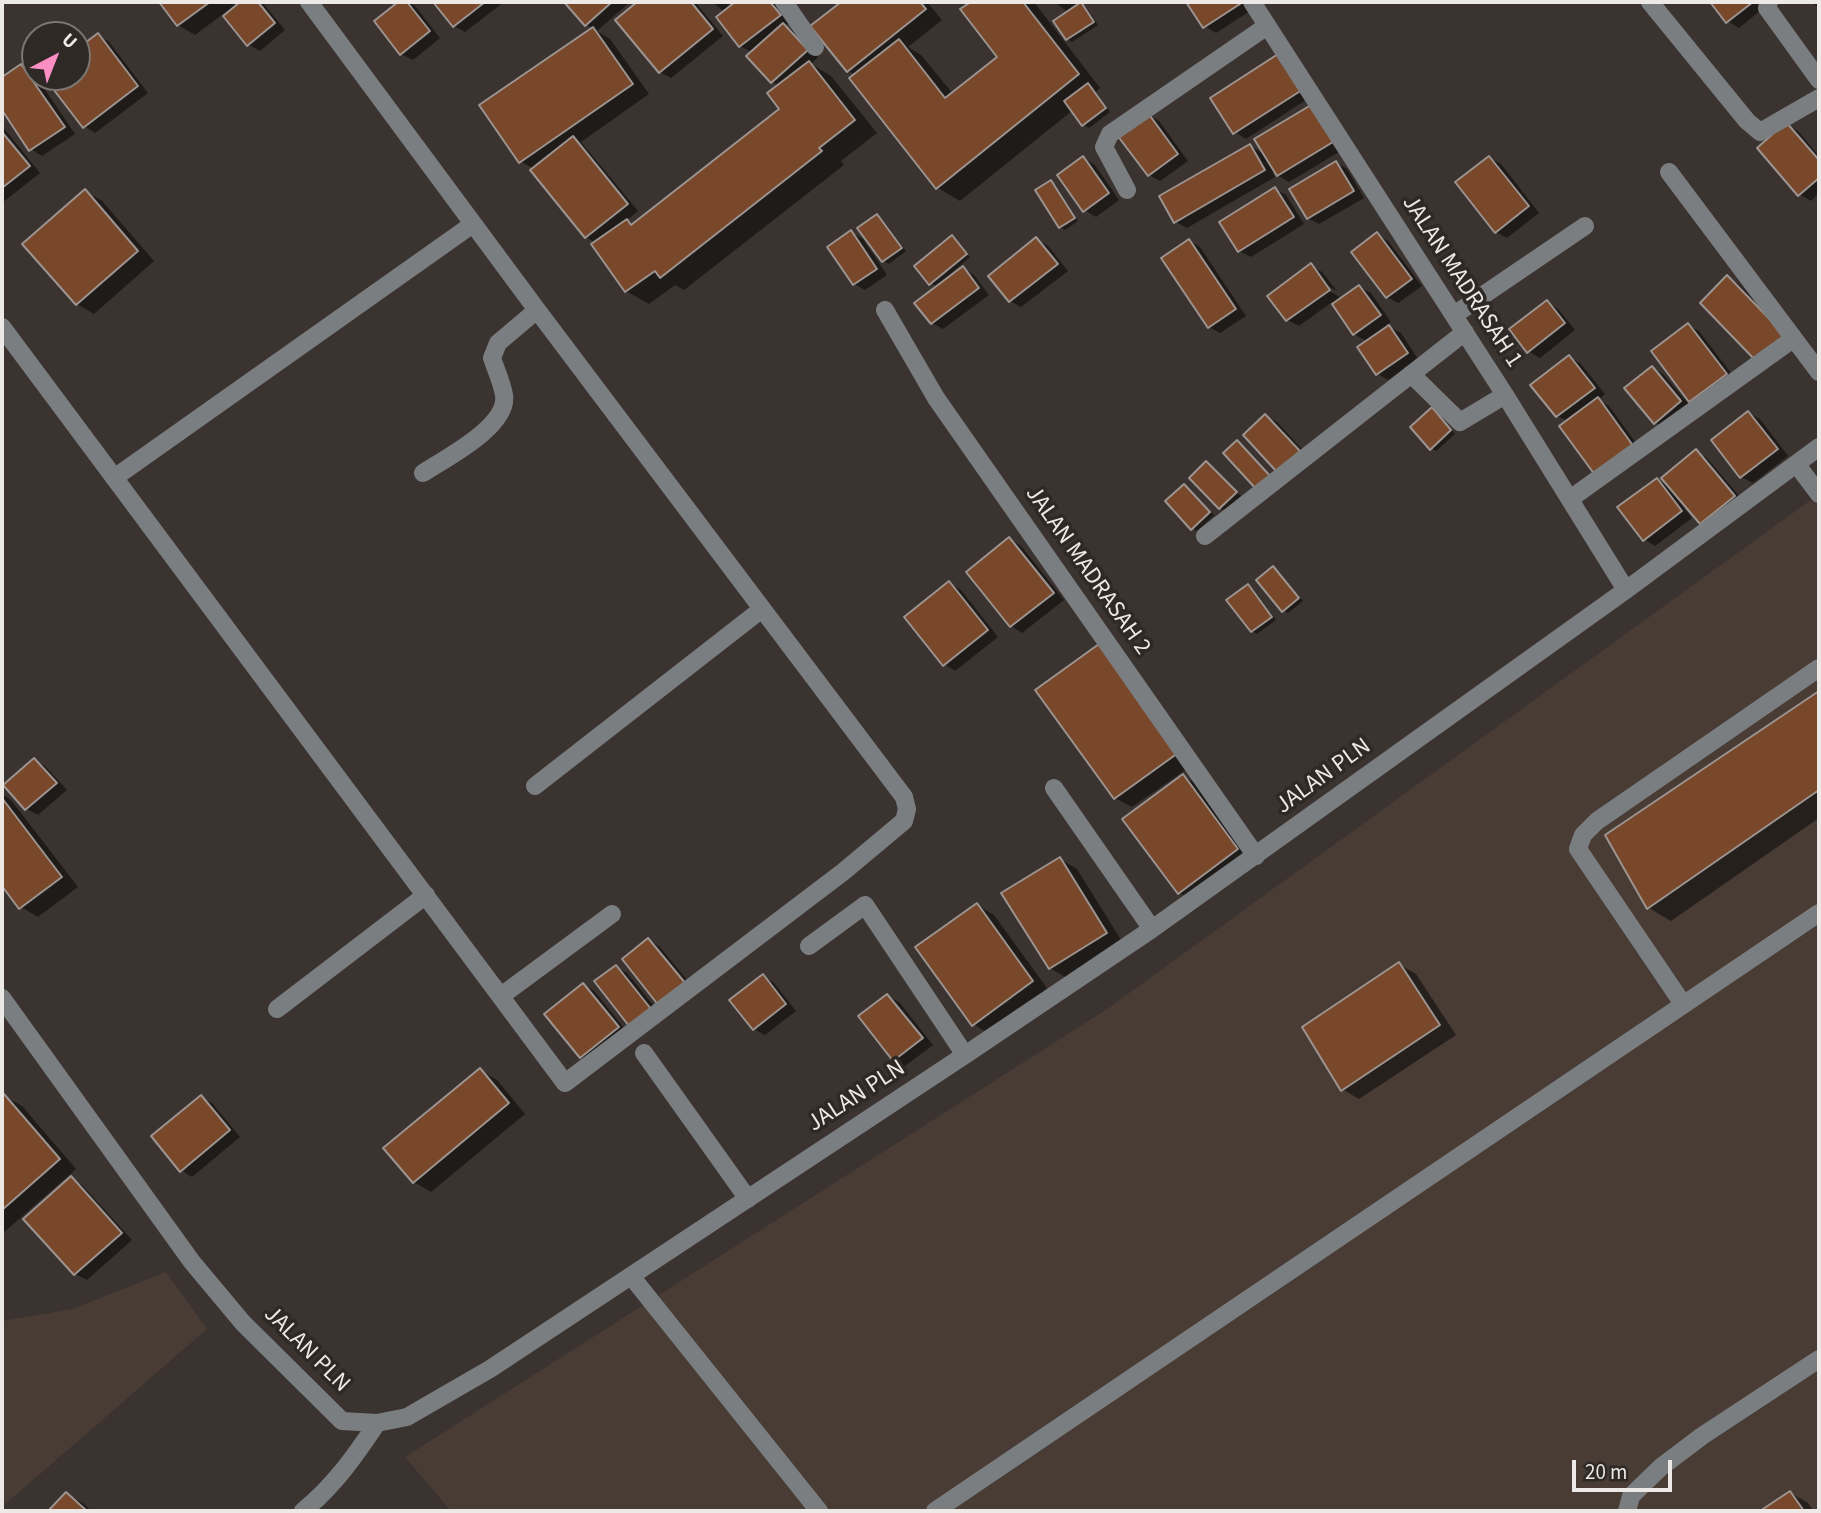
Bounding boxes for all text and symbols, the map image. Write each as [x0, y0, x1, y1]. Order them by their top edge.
north arrow [21, 21, 91, 91]
text: U [55, 27, 83, 56]
street label: JALAN MADRASAH 1 [1395, 190, 1527, 374]
street label: JALAN MADRASAH 2 [1018, 481, 1156, 661]
street label: JALAN PLN [1271, 733, 1377, 821]
street label: JALAN PLN [803, 1055, 911, 1139]
street label: JALAN PLN [257, 1301, 355, 1399]
scale bar [1576, 1446, 1676, 1490]
text: 20 m [1585, 1457, 1627, 1487]

